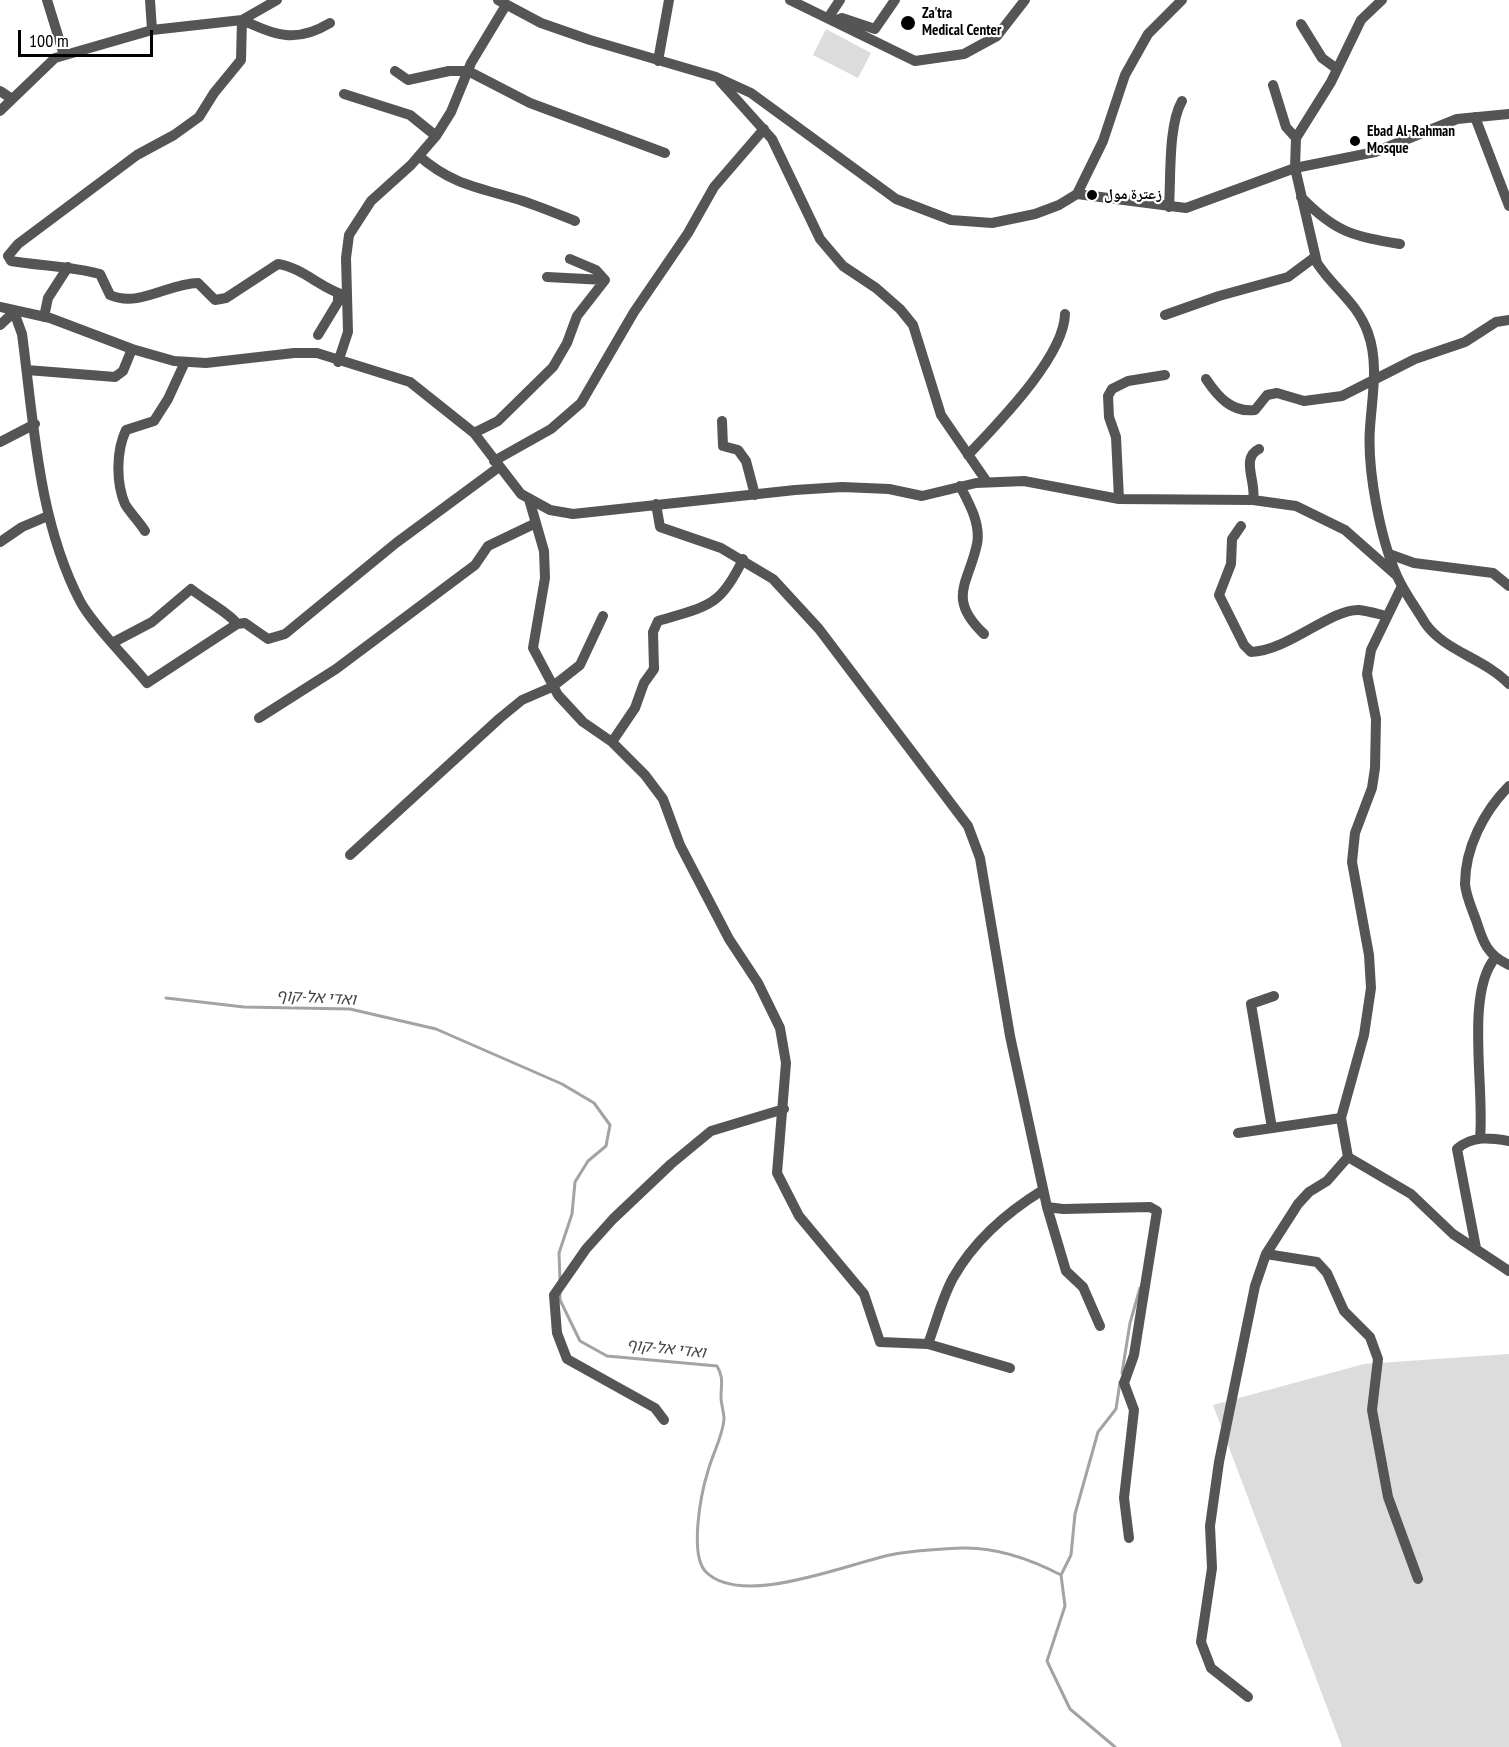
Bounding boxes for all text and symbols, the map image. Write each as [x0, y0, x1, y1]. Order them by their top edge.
place label: Za'tra Medical Center [922, 5, 1001, 40]
marker: Za'tra Medical Center [899, 14, 917, 32]
scale bar [21, 18, 156, 56]
text: 100 m [29, 29, 69, 52]
place label: Ebad Al-Rahman Mosque [1367, 123, 1455, 158]
marker: Ebad Al-Rahman Mosque [1348, 134, 1362, 148]
place label: زعترة مول [1104, 186, 1162, 204]
marker: زعترة مول [1085, 188, 1099, 202]
water label: ואדי אל-קוף [276, 986, 356, 1010]
water label: ואדי אל-קוף [625, 1335, 707, 1363]

